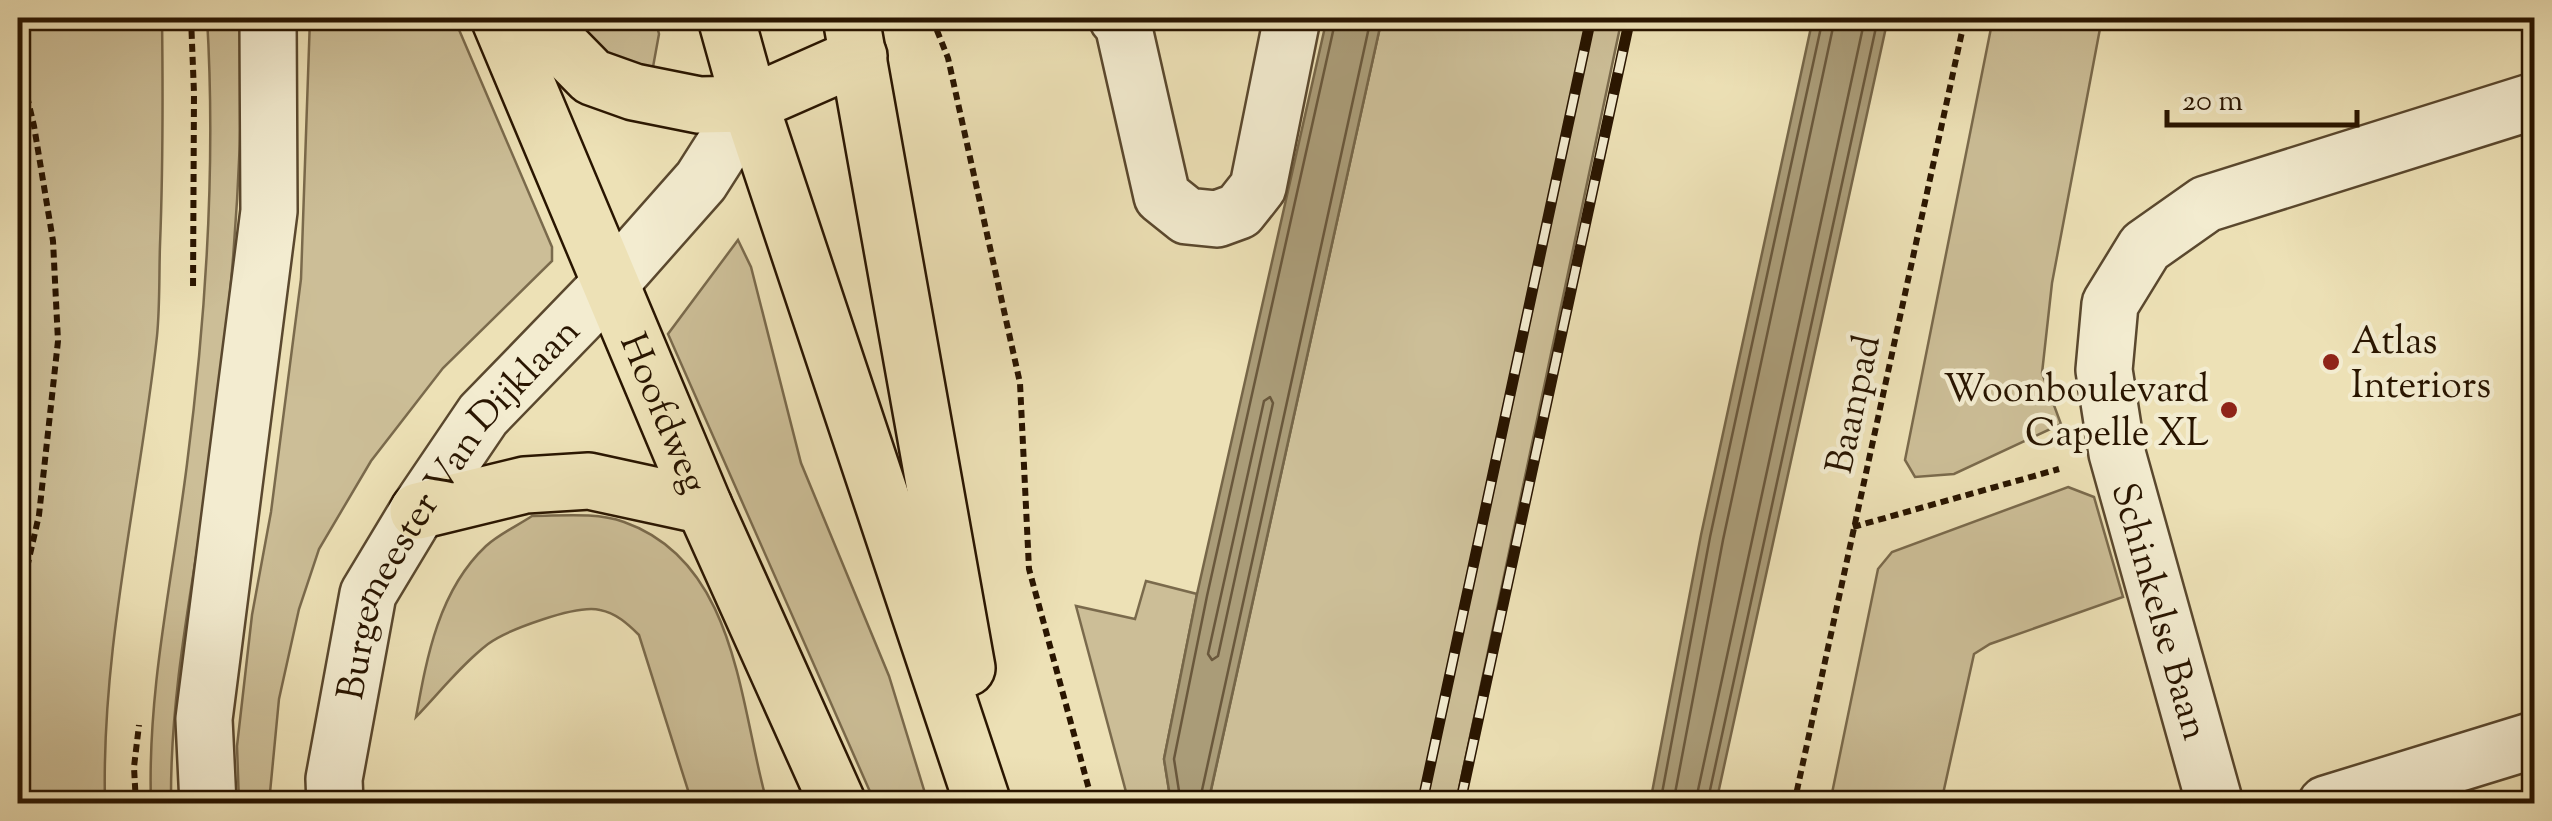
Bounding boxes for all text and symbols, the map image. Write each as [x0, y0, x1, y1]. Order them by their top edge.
scale bar [2167, 65, 2357, 127]
text: 20 m [2182, 81, 2243, 124]
street label: Burgemeester Van Dijklaan [326, 307, 594, 705]
place label: Atlas Interiors [2351, 317, 2491, 415]
street label: Hoofdweg [604, 326, 719, 502]
street label: Baanpad [1815, 330, 1897, 479]
marker: Atlas Interiors [2320, 351, 2342, 373]
place label: Woonboulevard Capelle XL [1943, 365, 2209, 463]
marker: Woonboulevard Capelle XL [2218, 399, 2240, 421]
street label: Schinkelse Baan [2095, 477, 2220, 747]

